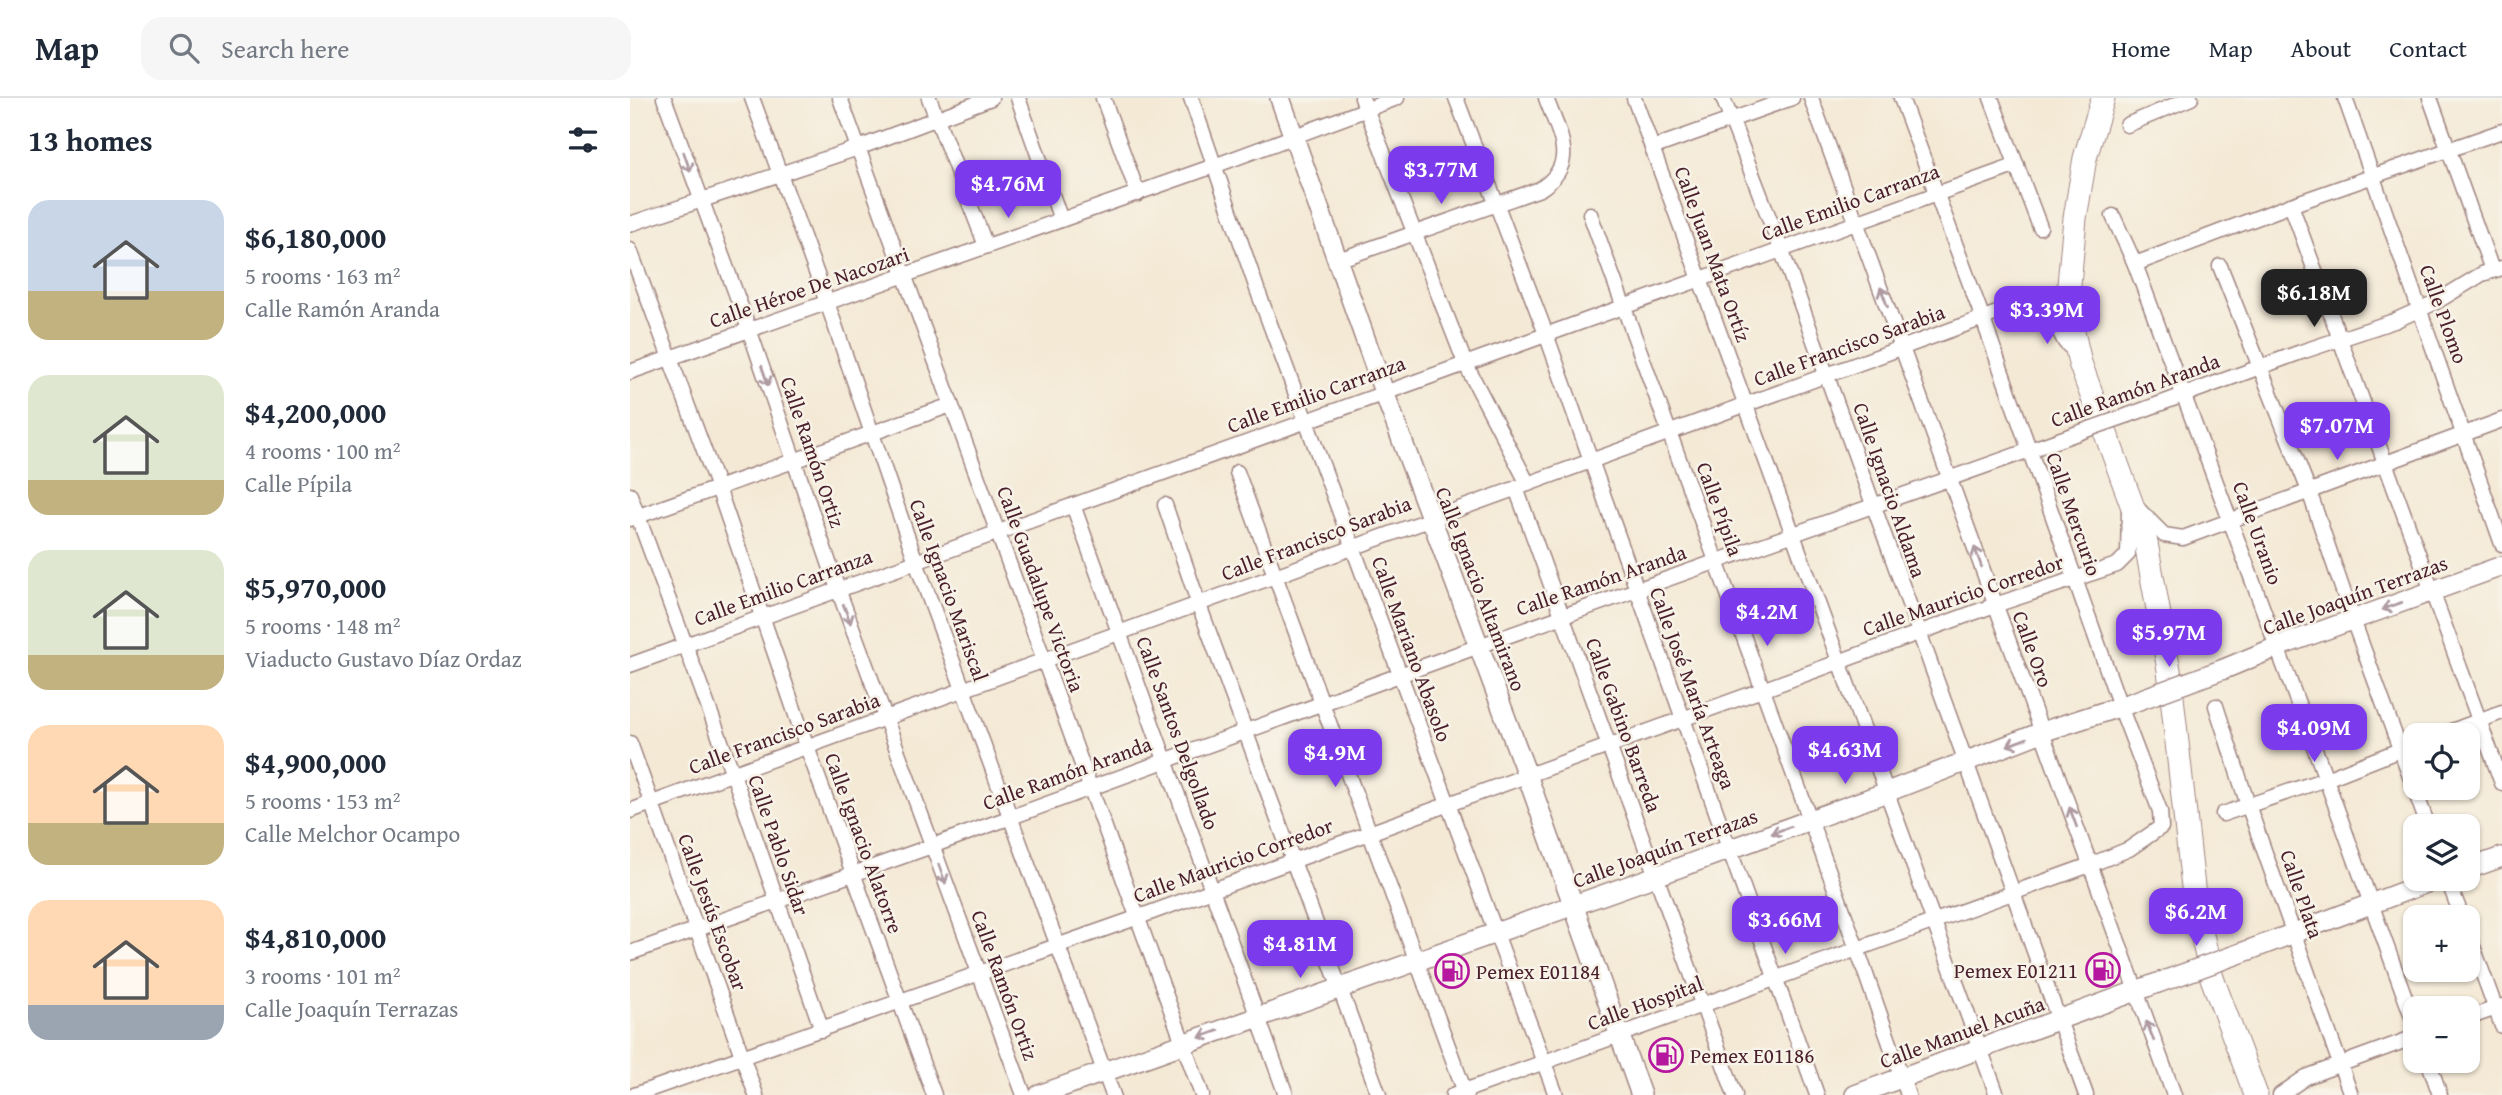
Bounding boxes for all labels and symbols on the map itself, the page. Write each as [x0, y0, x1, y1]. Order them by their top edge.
pin: $3.77M [1384, 146, 1498, 206]
one-way arrow [682, 151, 694, 173]
street label: Calle Emilio Carranza [1757, 155, 1944, 249]
pin: $4.76M [951, 160, 1065, 220]
street label: Calle Juan Mata Ortíz [1667, 162, 1759, 346]
street label: Calle Héroe De Nacozari [705, 238, 913, 336]
street label: Calle Plomo [2412, 260, 2476, 368]
pin: $6.18M [2257, 270, 2371, 329]
pin: $3.39M [1990, 286, 2104, 346]
one-way arrow [1877, 287, 1890, 309]
street label: Calle Francisco Sarabia [1749, 296, 1949, 394]
street label: Calle Ramón Aranda [2046, 345, 2224, 435]
street label: Calle Emilio Carranza [1223, 347, 1410, 441]
one-way arrow [759, 365, 772, 387]
street label: Calle Ramón Ortiz [773, 372, 853, 532]
street label: Calle Ignacio Aldama [1845, 398, 1935, 582]
pin: $7.07M [2280, 402, 2394, 462]
street label: Calle Mercurio [2038, 448, 2110, 580]
street label: Calle Pípila [1689, 458, 1751, 560]
street label: Calle Uranio [2225, 477, 2291, 589]
street label: Calle Guadalupe Victoria [989, 482, 1093, 696]
street label: Calle Ignacio Altamirano [1428, 482, 1534, 696]
street label: Calle Francisco Sarabia [1216, 487, 1416, 589]
street label: Calle Ignacio Mariscal [902, 495, 996, 686]
street label: Calle Ramón Aranda [1512, 536, 1690, 624]
street label: Calle Emilio Carranza [690, 540, 877, 634]
street label: Calle Mauricio Corredor [1858, 546, 2068, 644]
one-way arrow [1971, 547, 1983, 569]
street label: Calle Joaquín Terrazas [2258, 547, 2452, 643]
street label: Calle Mariano Abasolo [1364, 552, 1460, 746]
street label: Calle José María Arteaga [1642, 583, 1744, 793]
pin: $4.2M [1718, 588, 1816, 648]
one-way arrow [2381, 600, 2403, 613]
one-way arrow [842, 603, 855, 624]
street label: Calle Oro [2005, 606, 2061, 692]
pin: $5.97M [2112, 610, 2226, 669]
street label: Calle Santos Delgollado [1129, 632, 1227, 834]
street label: Calle Gabino Barreda [1578, 633, 1670, 817]
street label: Calle Francisco Sarabia [684, 684, 884, 782]
pin: $4.09M [2257, 704, 2371, 764]
pin: $4.63M [1788, 726, 1902, 786]
street label: Calle Ramón Aranda [978, 728, 1156, 818]
pin: $4.9M [1286, 730, 1384, 789]
one-way arrow [2007, 737, 2028, 750]
street label: Calle Ignacio Alatorre [817, 748, 911, 938]
street label: Calle Pablo Sidar [740, 771, 818, 920]
street label: Calle Joaquín Terrazas [1568, 800, 1762, 896]
one-way arrow [2066, 807, 2078, 829]
street label: Calle Mauricio Corredor [1129, 809, 1338, 911]
one-way arrow [1770, 825, 1792, 837]
street label: Calle Jesús Escobar [670, 829, 756, 995]
street label: Calle Plata [2272, 845, 2332, 943]
one-way arrow [937, 862, 949, 884]
pin: $6.2M [2147, 888, 2245, 948]
pin: $3.66M [1728, 896, 1842, 956]
street label: Calle Ramón Ortiz [963, 906, 1047, 1064]
pin: $4.81M [1243, 920, 1357, 980]
fuel station icon: Pemex E01211 [2084, 951, 2122, 989]
fuel station icon: Pemex E01184 [1433, 952, 1471, 990]
place label: Pemex E01211 [1954, 955, 2078, 986]
place label: Pemex E01184 [1476, 956, 1600, 987]
street label: Calle Hospital [1583, 968, 1707, 1038]
street label: Calle Manuel Acuña [1875, 988, 2049, 1076]
one-way arrow [2143, 1021, 2155, 1043]
one-way arrow [1199, 1029, 1221, 1041]
fuel station icon: Pemex E01186 [1647, 1036, 1685, 1074]
place label: Pemex E01186 [1690, 1040, 1814, 1071]

